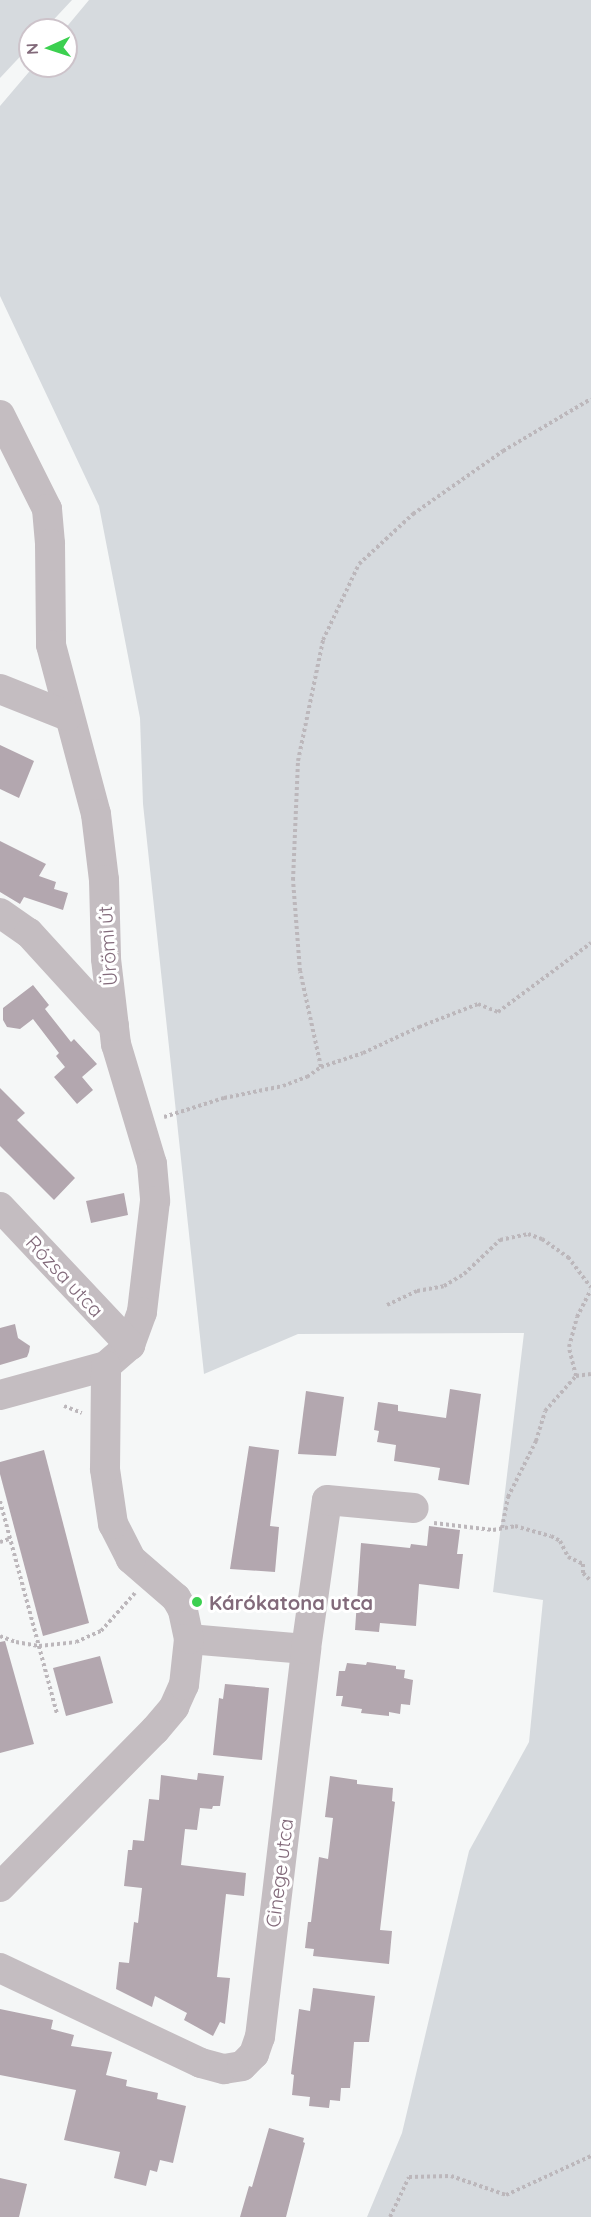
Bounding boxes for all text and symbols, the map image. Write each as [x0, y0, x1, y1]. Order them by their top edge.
north arrow [18, 18, 78, 78]
text: N [22, 42, 42, 55]
street label: Ürömi út [92, 905, 122, 987]
street label: Rózsa utca [21, 1230, 109, 1322]
place label: Kárókatona utca [209, 1590, 373, 1614]
marker: Kárókatona utca [190, 1595, 204, 1609]
street label: Cinege utca [260, 1817, 298, 1929]

